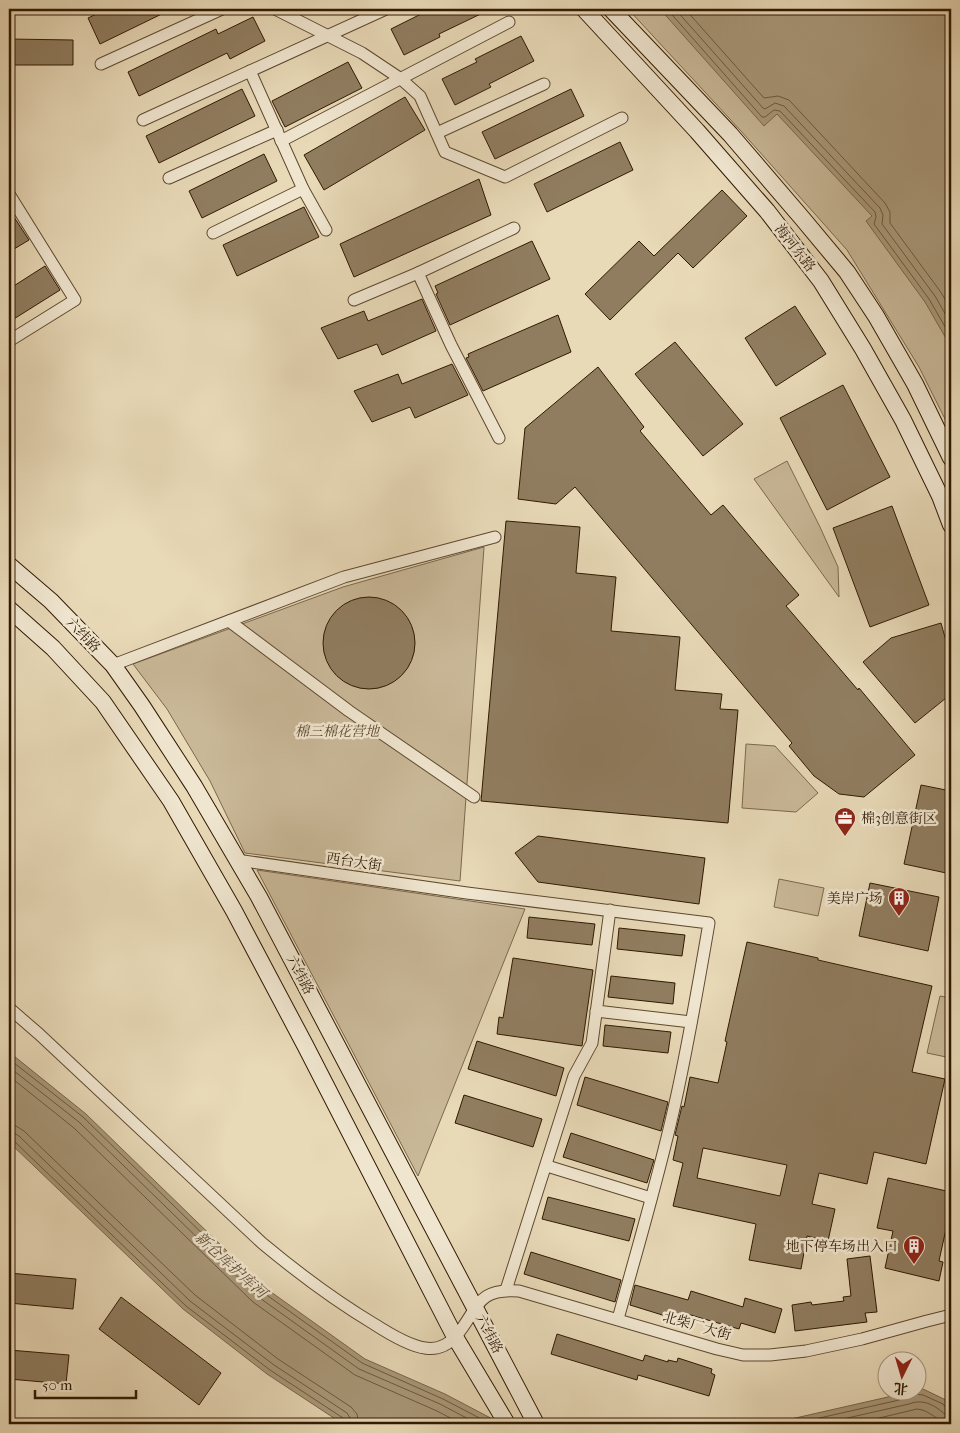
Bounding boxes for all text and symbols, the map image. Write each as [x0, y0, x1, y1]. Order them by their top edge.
street label: 海河东路 [771, 221, 819, 275]
street label: 六纬路 [62, 614, 104, 656]
park label: 棉三棉花营地 [295, 723, 381, 740]
office icon: 棉3创意街区 [833, 806, 857, 837]
place label: 棉3创意街区 [861, 810, 937, 827]
street label: 西台大街 [325, 850, 383, 874]
building icon: 美岸广场 [887, 886, 911, 917]
place label: 美岸广场 [827, 890, 883, 907]
street label: 六纬路 [283, 952, 317, 998]
water label: 新仓库护库河 [192, 1228, 273, 1304]
building icon: 地下停车场出入口 [902, 1234, 926, 1265]
place label: 地下停车场出入口 [786, 1238, 898, 1255]
street label: 北柴厂大街 [661, 1308, 733, 1344]
street label: 六纬路 [472, 1311, 506, 1357]
north arrow [878, 1350, 928, 1400]
scale bar [35, 1368, 136, 1400]
text: 50 m [42, 1376, 73, 1394]
text: 北 [893, 1379, 909, 1398]

